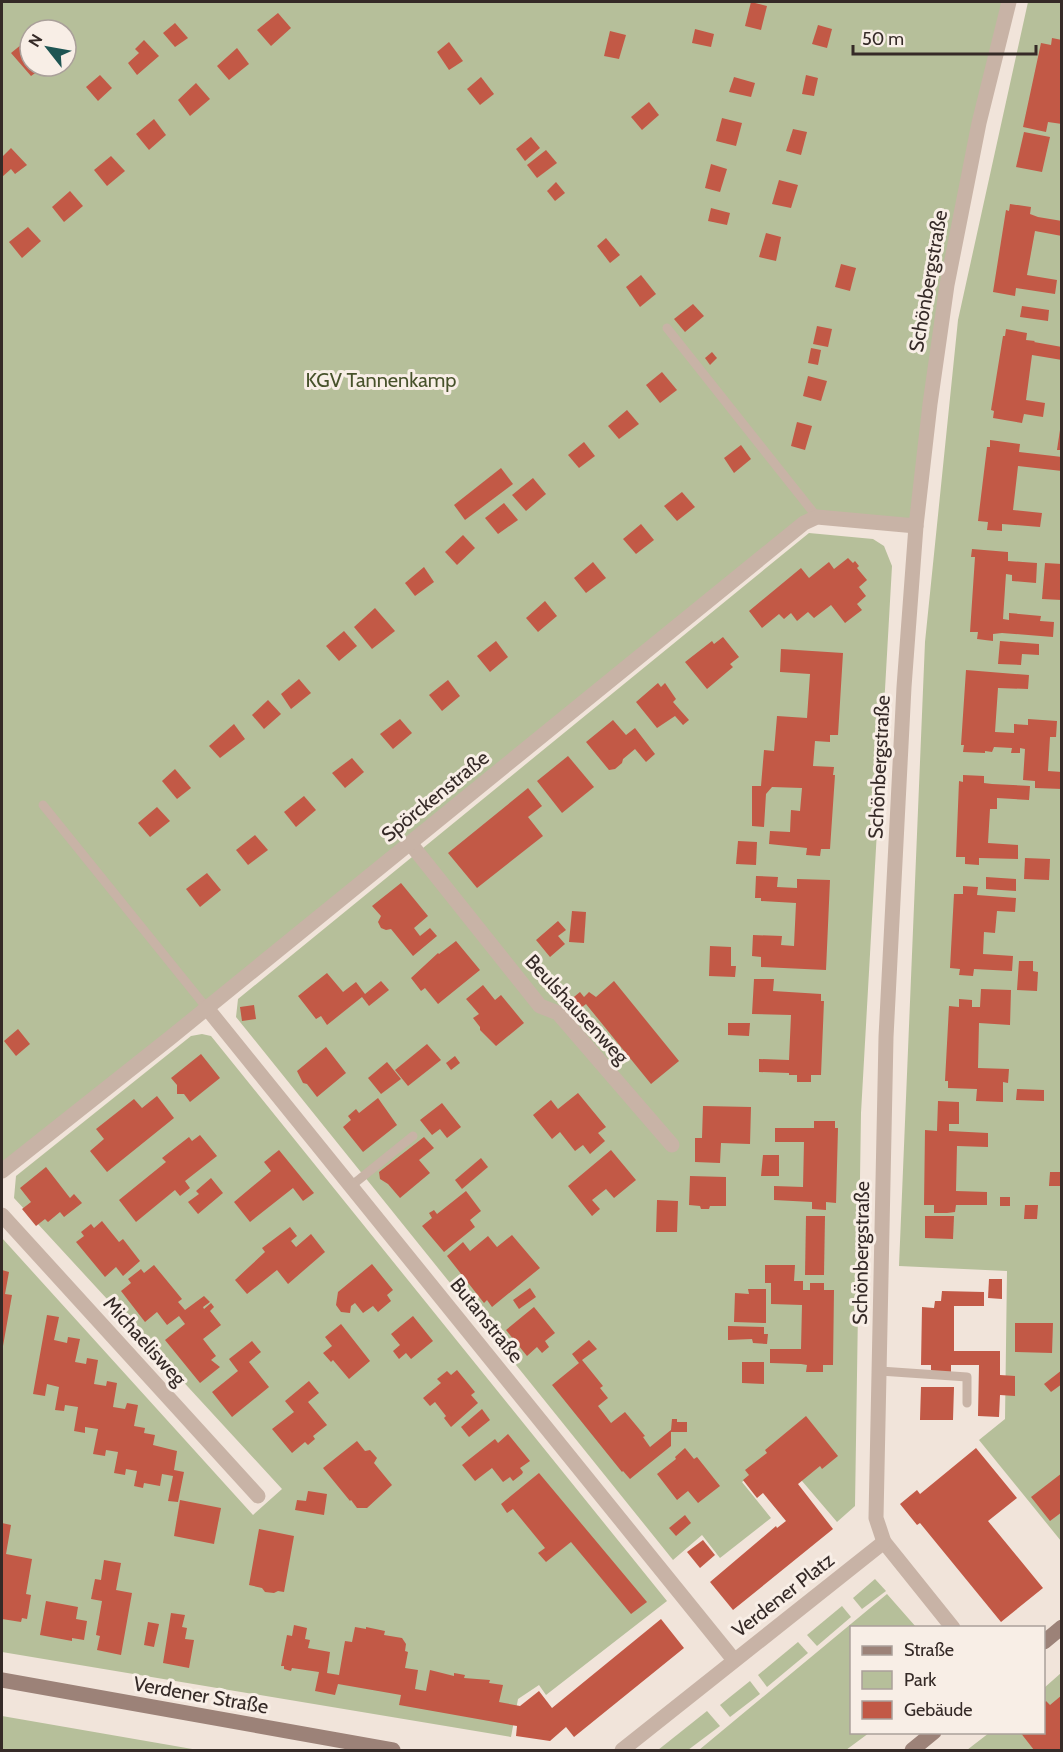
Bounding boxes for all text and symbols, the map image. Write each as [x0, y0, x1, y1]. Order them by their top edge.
north arrow [18, 18, 78, 78]
scale bar [853, 18, 1036, 56]
text: 50 m [862, 28, 904, 50]
text: N [25, 31, 47, 50]
street label: Schönbergstraße [904, 208, 952, 354]
park label: KGV Tannenkamp [306, 368, 456, 392]
street label: Schönbergstraße [863, 695, 895, 839]
street label: Spörckenstraße [376, 745, 494, 847]
street label: Beulshausenweg [520, 949, 634, 1069]
street label: Schönbergstraße [848, 1181, 874, 1325]
street label: Butanstraße [445, 1273, 529, 1367]
street label: Michaelisweg [99, 1291, 192, 1391]
street label: Verdener Platz [727, 1548, 839, 1642]
legend [850, 1626, 1045, 1734]
text: Straße [904, 1639, 954, 1661]
text: Park [904, 1669, 937, 1691]
street label: Verdener Straße [132, 1671, 270, 1719]
text: Gebäude [904, 1699, 973, 1721]

